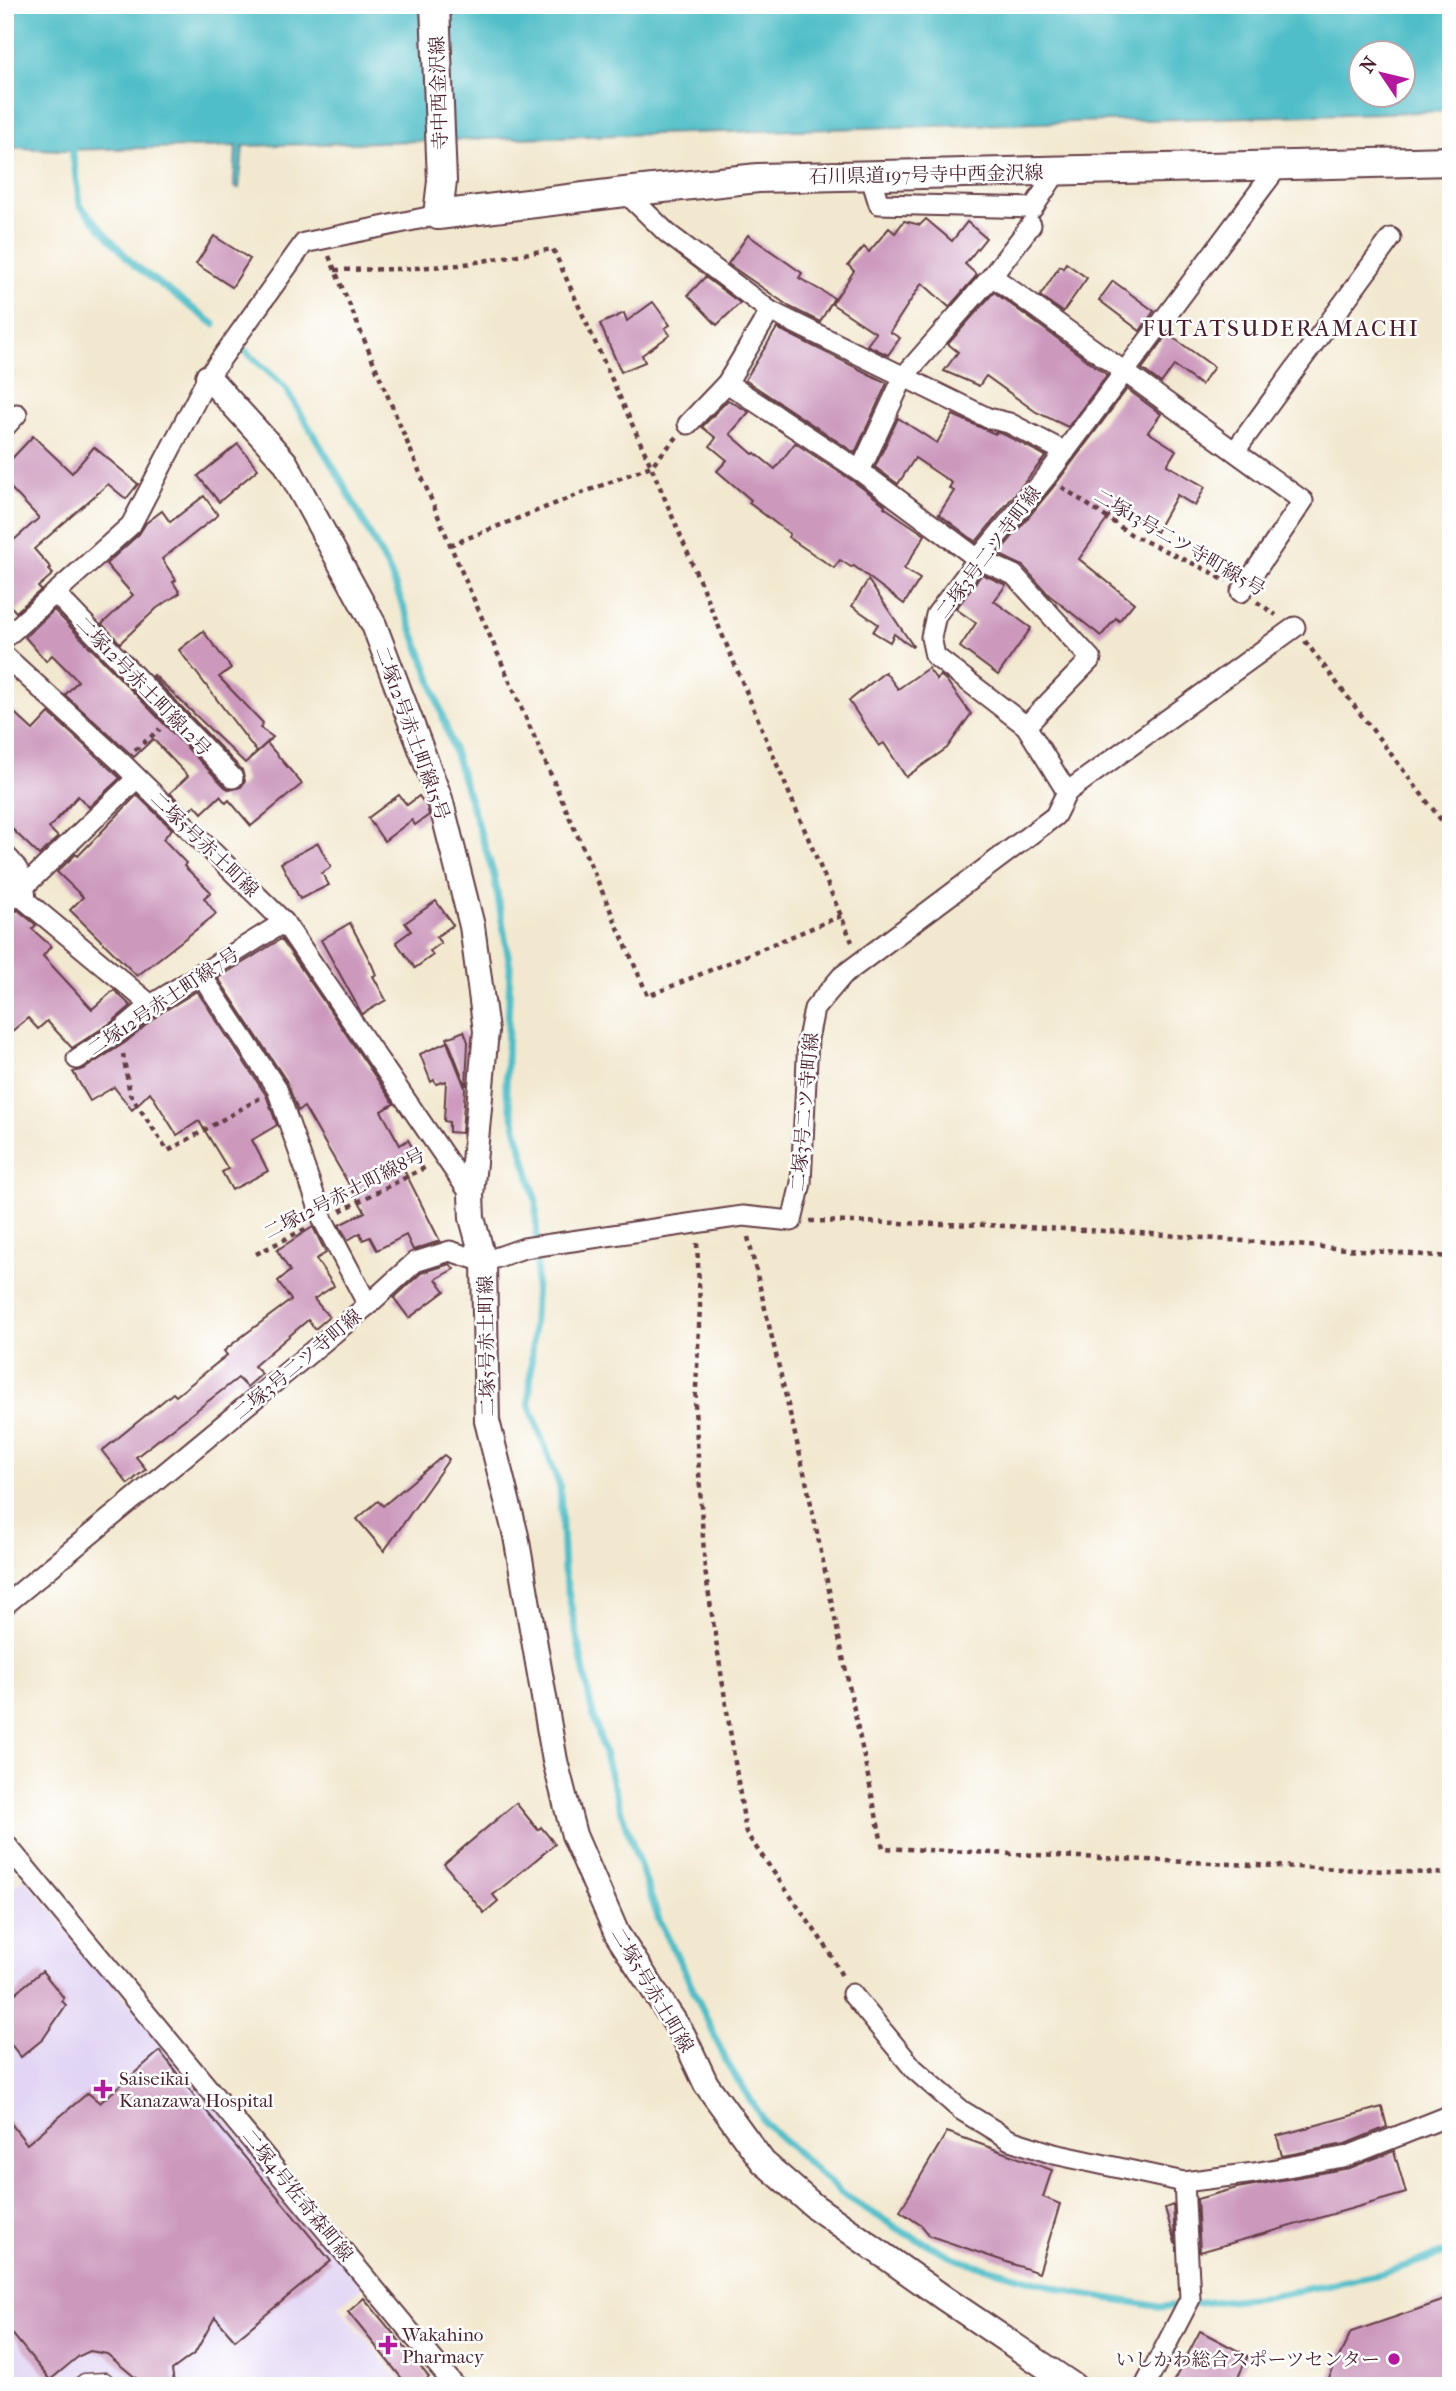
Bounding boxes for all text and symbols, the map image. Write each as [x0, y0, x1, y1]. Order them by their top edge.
street label: 寺中西金沢線 [426, 36, 452, 150]
north arrow [1348, 38, 1418, 108]
text: N [1356, 52, 1382, 77]
street label: 石川県道197号寺中西金沢線 [808, 162, 1044, 188]
district label: FUTATSUDERAMACHI [1142, 315, 1420, 342]
street label: 二塚3号二ツ寺町線 [932, 482, 1046, 623]
street label: 二塚13号二ツ寺町線5号 [1090, 485, 1269, 601]
street label: 二塚12号赤土町線12号 [71, 612, 215, 761]
street label: 二塚12号赤土町線15号 [370, 643, 454, 823]
street label: 二塚5号赤土町線 [146, 788, 263, 902]
street label: 二塚12号赤土町線7号 [84, 943, 243, 1061]
street label: 二塚3号二ツ寺町線 [787, 1032, 823, 1193]
street label: 二塚12号赤土町線8号 [260, 1144, 429, 1244]
street label: 二塚5号赤土町線 [475, 1275, 499, 1417]
street label: 二塚3号二ツ寺町線 [229, 1305, 366, 1425]
street label: 二塚5号赤土町線 [606, 1924, 698, 2057]
place label: Saiseikai Kanazawa Hospital [119, 2068, 273, 2112]
marker: Saiseikai Kanazawa Hospital [93, 2079, 113, 2099]
street label: 二塚4号佐奇森町線 [237, 2125, 357, 2266]
place label: Wakahino Pharmacy [401, 2324, 485, 2368]
marker: Wakahino Pharmacy [380, 2337, 396, 2353]
place label: いしかわ総合スポーツセンター [1116, 2349, 1380, 2371]
marker: いしかわ総合スポーツセンター [1386, 2351, 1402, 2367]

